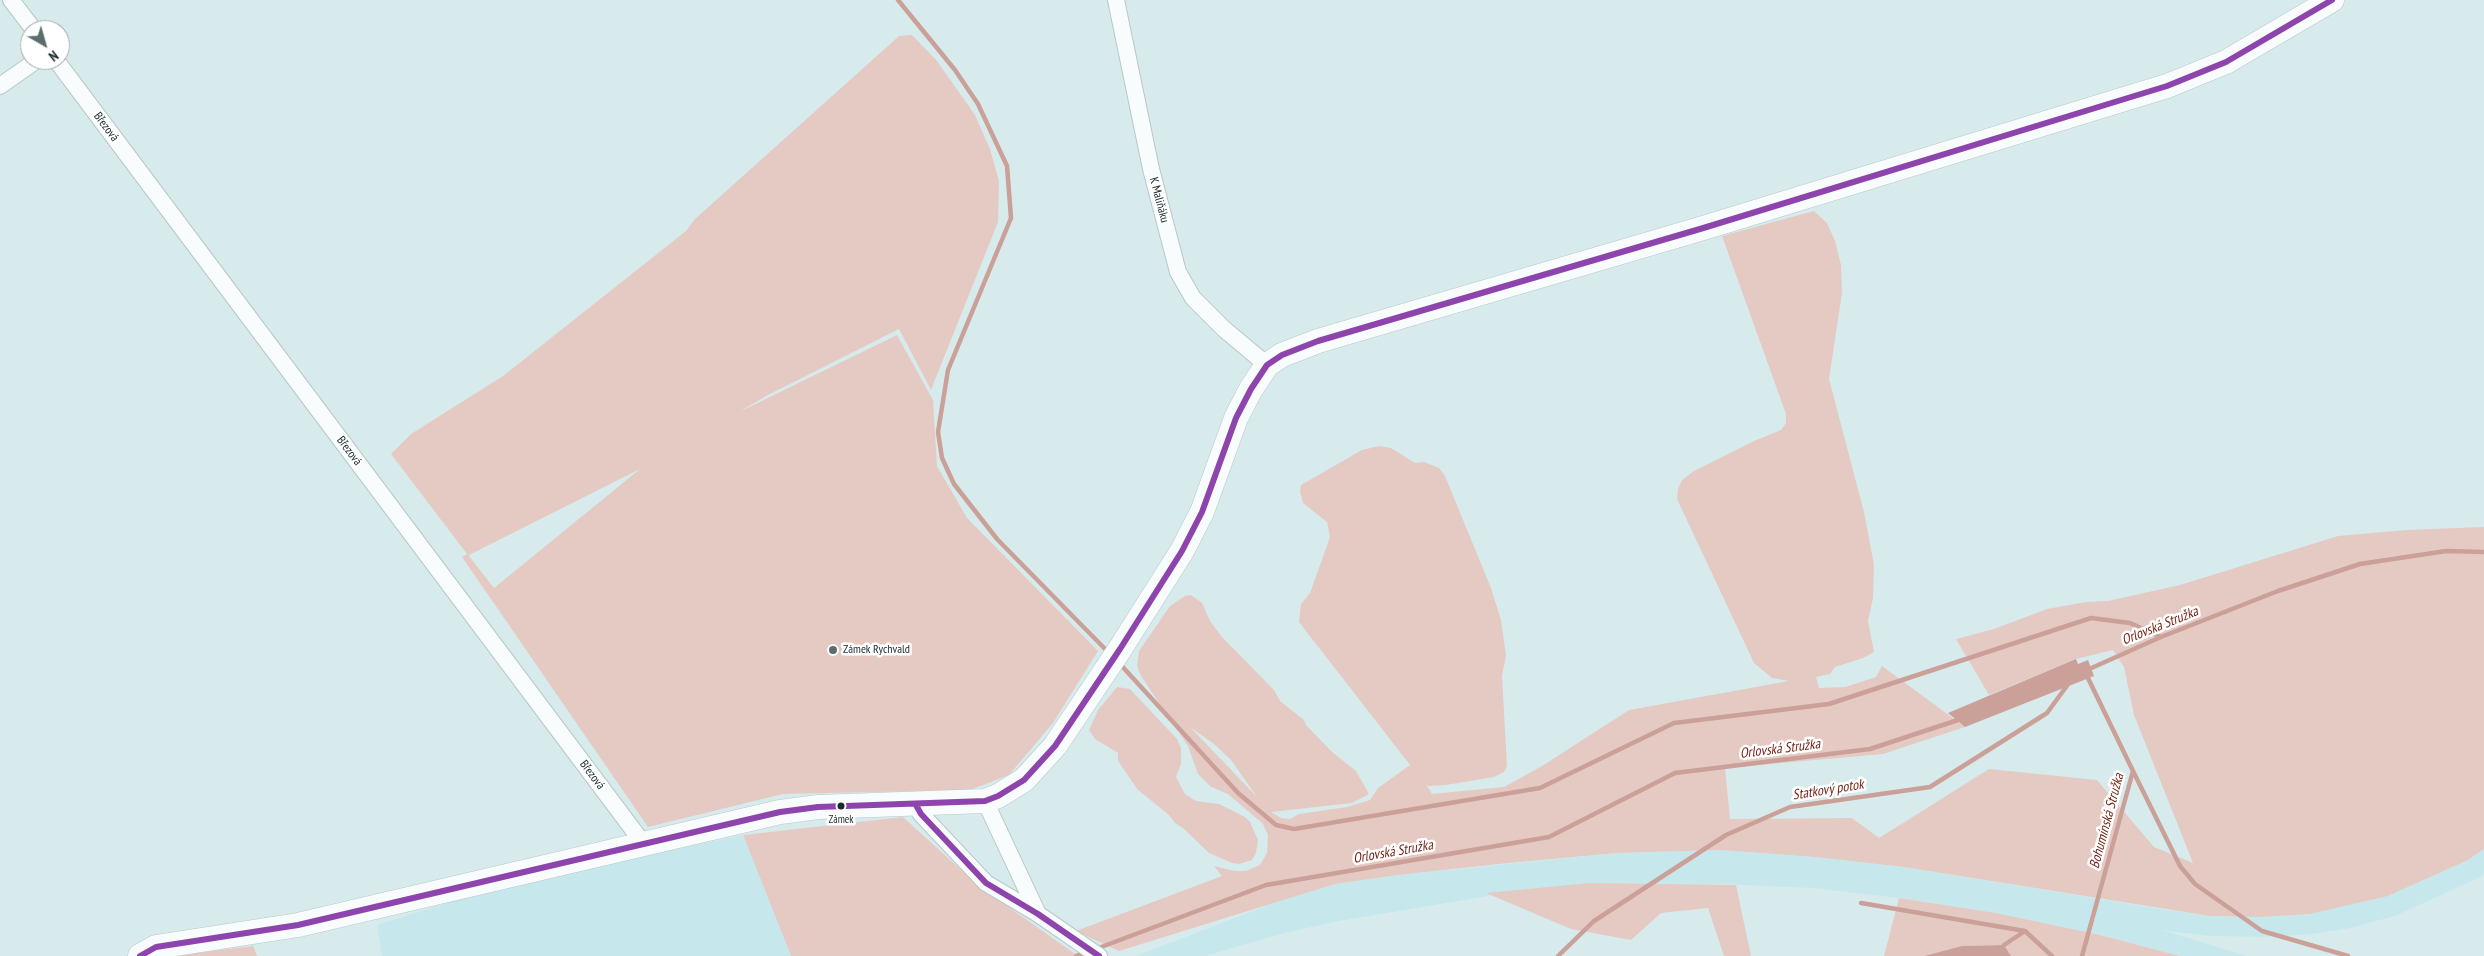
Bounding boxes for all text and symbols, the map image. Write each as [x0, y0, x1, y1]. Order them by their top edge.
north arrow [20, 20, 70, 70]
text: N [45, 47, 62, 65]
street label: Březová [90, 110, 122, 144]
street label: K Maliňáku [1146, 176, 1172, 224]
street label: Březová [333, 434, 365, 468]
water label: Orlovská Stružka [2119, 603, 2201, 649]
place label: Zámek Rychvald [843, 643, 910, 657]
marker: Zámek Rychvald [827, 644, 839, 656]
water label: Orlovská Stružka [1739, 736, 1821, 762]
street label: Březová [576, 758, 608, 792]
water label: Bohumínská Stružka [2086, 772, 2128, 870]
water label: Statkový potok [1791, 776, 1865, 804]
marker: Zámek [836, 801, 846, 811]
place label: Zámek [828, 813, 854, 827]
water label: Orlovská Stružka [1352, 837, 1434, 867]

